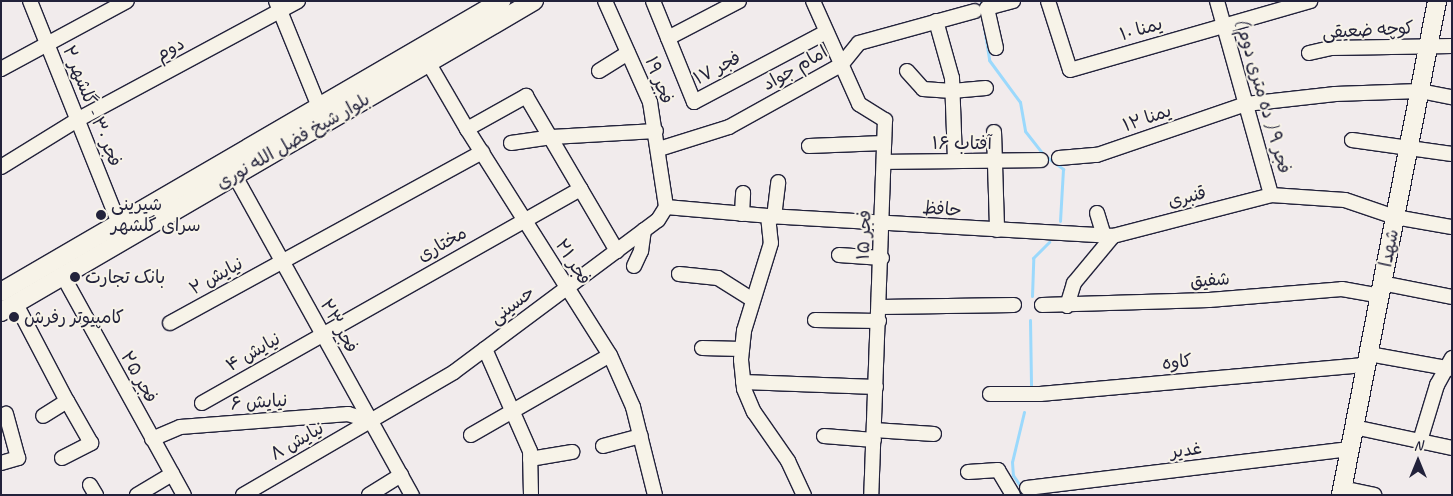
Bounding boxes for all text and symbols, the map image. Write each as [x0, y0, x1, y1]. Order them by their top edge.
street label: یمنا ۱۰ [1117, 13, 1165, 45]
street label: فجر ۹ ( ده متری دوم ) [1231, 16, 1295, 176]
street label: کوچه ضعیقی [1322, 17, 1414, 43]
street label: دوم [152, 33, 188, 65]
street label: امام جواد [759, 41, 831, 95]
street label: فجر ۳۰ - گلشهر ۲ [58, 42, 126, 170]
street label: فجر ۱۷ [690, 47, 744, 89]
street label: فجر ۱۹ [640, 53, 678, 107]
street label: بلوار شیخ فضل الله نوری [212, 88, 374, 194]
street label: یمنا ۱۲ [1120, 100, 1174, 136]
street label: آفتاب ۱۶ [932, 132, 992, 154]
street label: قنبری [1166, 182, 1208, 212]
place label: شیرینی سرای گلشهر [111, 194, 201, 236]
street label: حافظ [922, 197, 962, 221]
marker: شیرینی سرای گلشهر [95, 209, 107, 221]
street label: فجر ۱۵ [852, 210, 876, 260]
street label: مختاری [413, 222, 471, 266]
street label: شهدا [1375, 227, 1403, 269]
street label: فجر ۲۱ [551, 235, 595, 289]
street label: نیایش ۲ [185, 252, 247, 300]
place label: بانک تجارت [85, 266, 165, 288]
street label: شفیق [1189, 268, 1231, 292]
marker: بانک تجارت [69, 271, 81, 283]
street label: حسینی [485, 281, 539, 329]
street label: فجر ۲۳ [315, 295, 363, 357]
place label: کامپیوتر رفرش [24, 306, 124, 328]
marker: کامپیوتر رفرش [8, 311, 20, 323]
street label: نیایش ۴ [222, 328, 284, 376]
street label: فجر ۲۵ [116, 347, 162, 407]
street label: کاوه [1161, 350, 1193, 374]
street label: نیایش ۶ [230, 389, 288, 415]
street label: نیایش ۸ [266, 417, 328, 465]
north arrow [1393, 436, 1443, 486]
street label: غدیر [1169, 437, 1203, 463]
text: N [1414, 437, 1422, 454]

